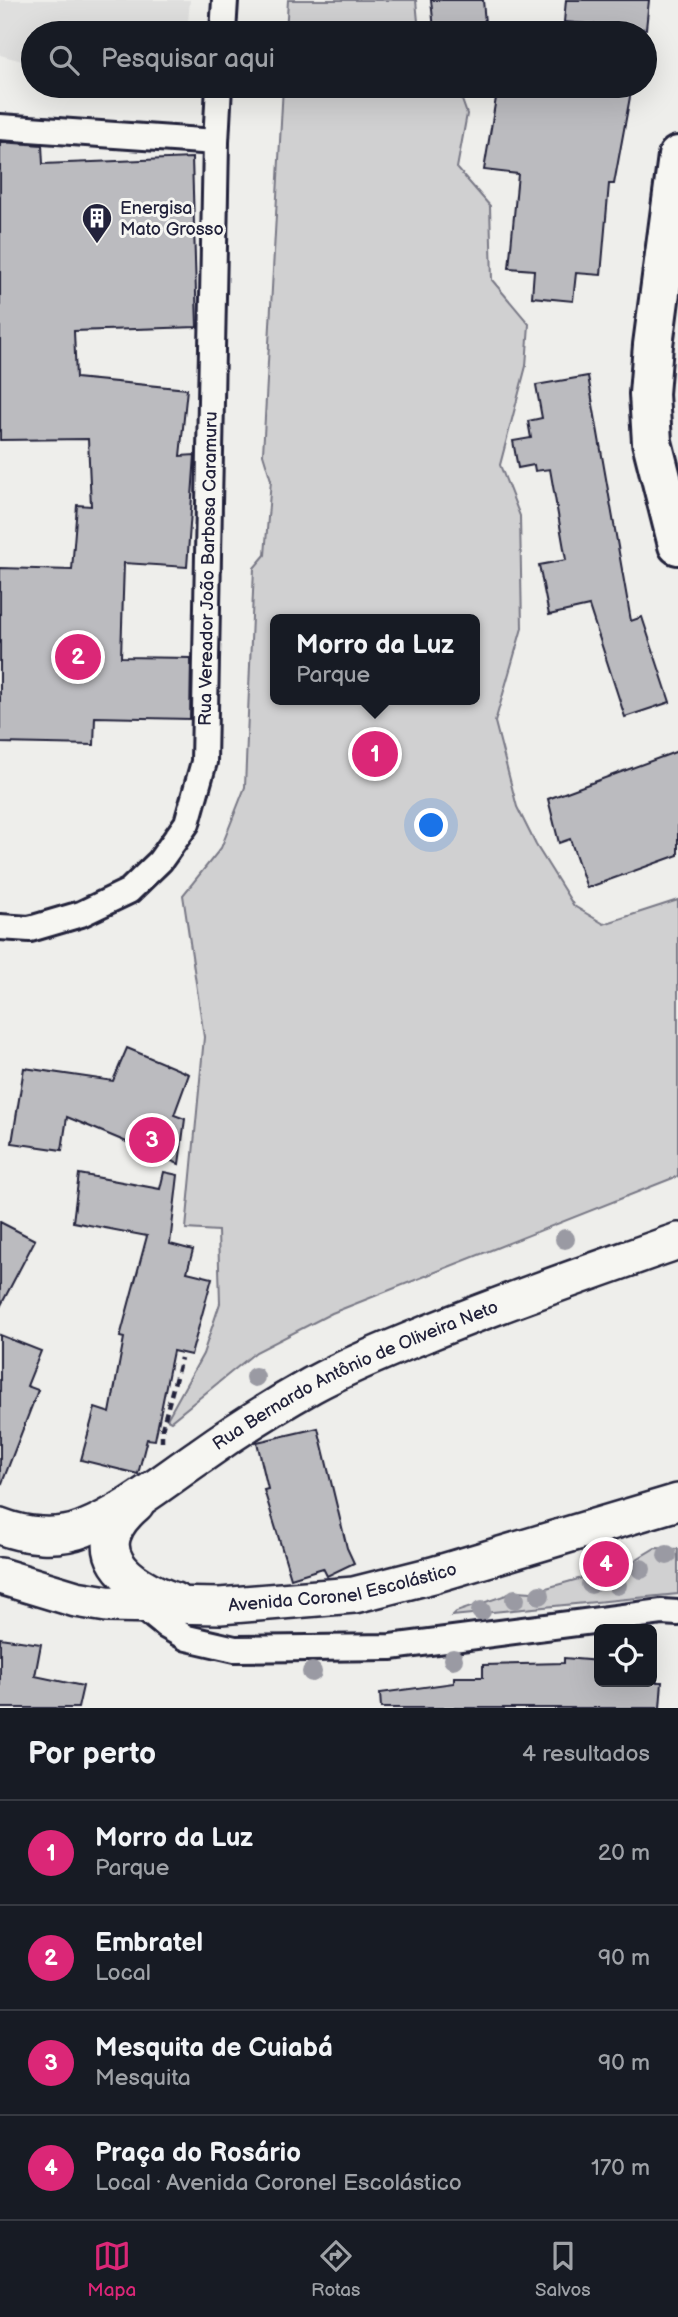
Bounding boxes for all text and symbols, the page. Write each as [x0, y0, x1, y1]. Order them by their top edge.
search box [21, 21, 657, 98]
icon: search [45, 41, 83, 79]
text: Pesquisar aqui [101, 44, 275, 75]
place label: Energisa Mato Grosso [120, 198, 224, 240]
building icon: Energisa Mato Grosso [80, 201, 114, 245]
street label: Rua Vereador João Barbosa Caramuru [195, 411, 222, 726]
popup [270, 614, 480, 705]
text: Morro da Luz [296, 630, 454, 661]
pin: 2 [55, 631, 101, 683]
text: Parque [296, 661, 370, 689]
pin: 1 [352, 728, 398, 780]
your location [414, 808, 448, 842]
pin: 3 [129, 1114, 175, 1166]
street label: Rua Bernardo Antônio de Oliveira Neto [209, 1297, 501, 1455]
pin: 4 [583, 1538, 629, 1590]
street label: Avenida Coronel Escolástico [227, 1559, 459, 1616]
map controls [594, 1624, 657, 1687]
button: locate [594, 1624, 657, 1687]
text: Por perto [28, 1736, 156, 1772]
text: 4 resultados [522, 1740, 650, 1768]
text: Morro da Luz [95, 1823, 253, 1854]
text: 1 [46, 1839, 56, 1867]
text: 20 m [598, 1839, 650, 1867]
text: Parque [95, 1854, 169, 1882]
text: Embratel [95, 1928, 203, 1959]
text: 2 [44, 1944, 58, 1972]
text: 90 m [598, 1944, 650, 1972]
text: Local [95, 1959, 151, 1987]
text: Mesquita de Cuiabá [95, 2033, 333, 2064]
text: 3 [44, 2049, 58, 2077]
text: 90 m [598, 2049, 650, 2077]
text: Mesquita [95, 2064, 191, 2092]
text: Praça do Rosário [95, 2138, 301, 2169]
text: 4 [44, 2154, 58, 2182]
text: 170 m [591, 2154, 650, 2182]
text: Local · Avenida Coronel Escolástico [95, 2169, 462, 2197]
tab: Mapa [87, 2237, 136, 2302]
tab: Rotas [311, 2237, 360, 2302]
tab: Salvos [535, 2237, 591, 2302]

